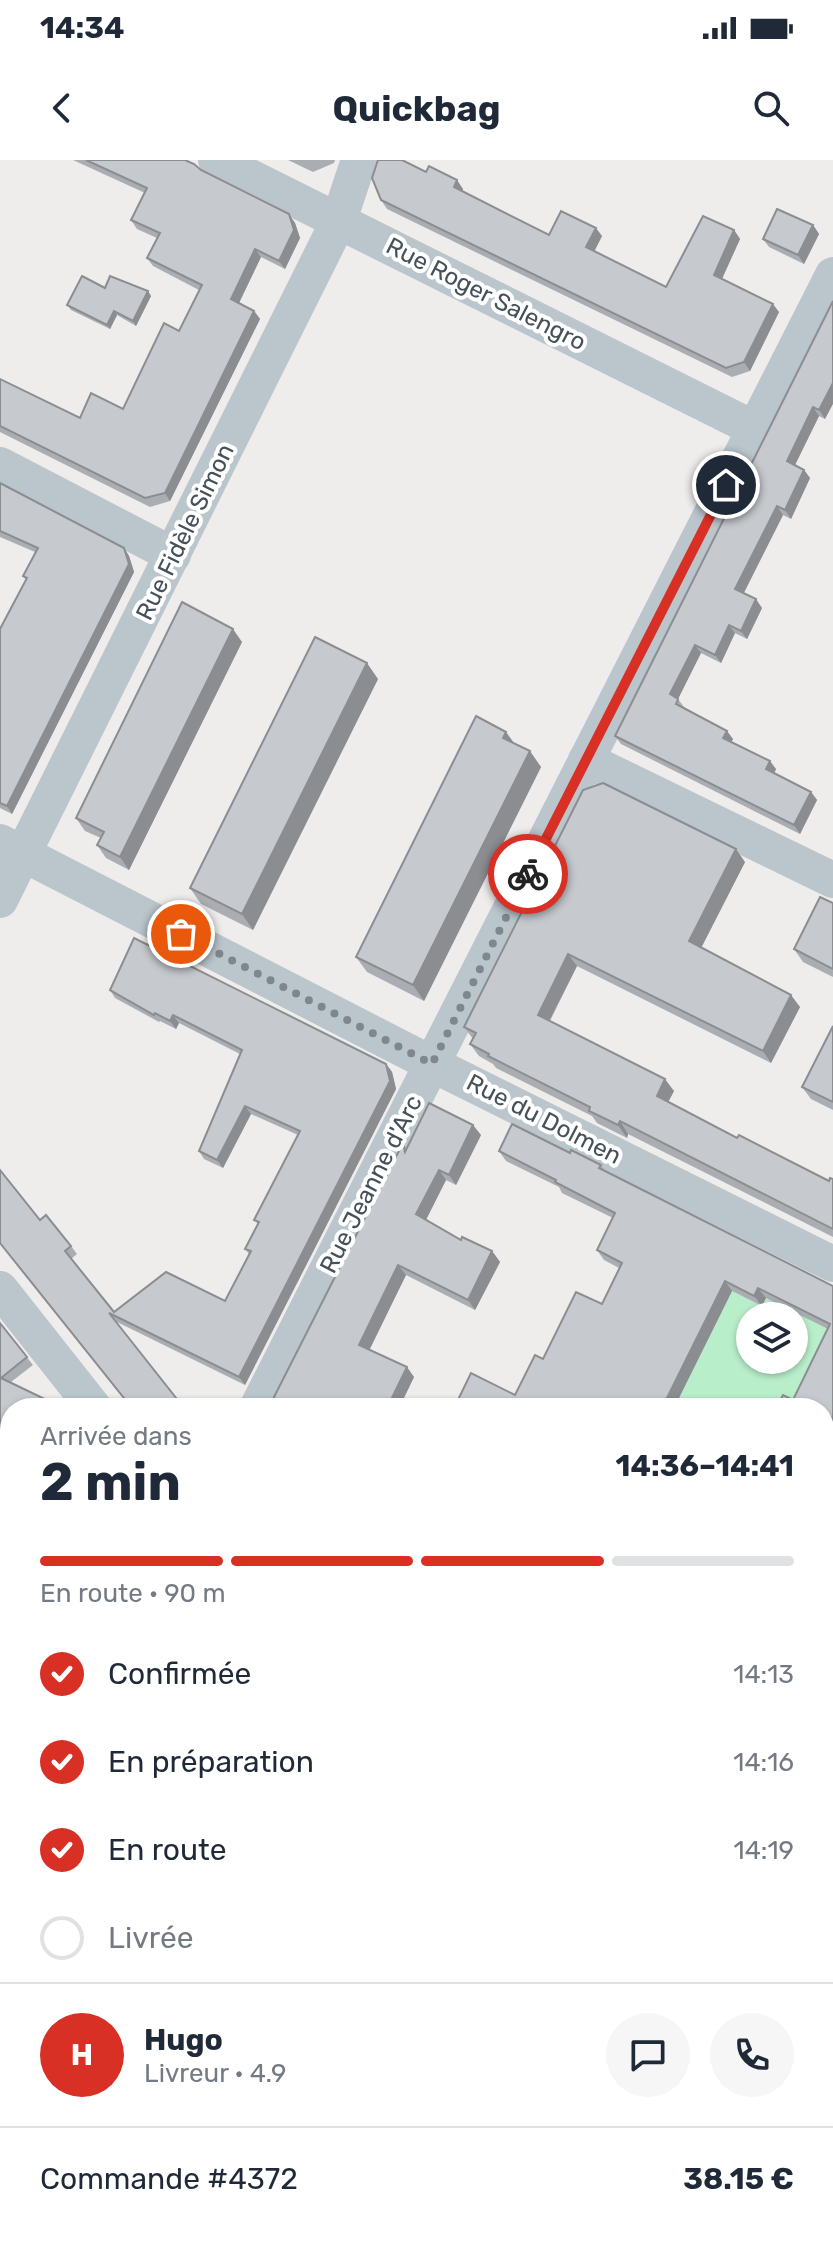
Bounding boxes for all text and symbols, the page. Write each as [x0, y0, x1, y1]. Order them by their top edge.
text: 14:34 [40, 10, 124, 46]
icon: back [40, 86, 84, 130]
icon: search [749, 86, 793, 130]
text: Quickbag [332, 87, 501, 130]
street label: Rue Roger Salengro [382, 232, 590, 356]
street label: Rue Fidèle Simon [130, 439, 240, 625]
pin [692, 451, 760, 519]
icon: home [704, 463, 748, 507]
courier [488, 834, 568, 914]
icon: bike [506, 852, 550, 896]
pin [147, 900, 215, 968]
icon: bag [159, 912, 203, 956]
street label: Rue du Dolmen [462, 1068, 626, 1170]
street label: Rue Jeanne d'Arc [314, 1090, 428, 1278]
map controls [736, 1302, 808, 1374]
button: layers [736, 1302, 808, 1374]
text: Arrivée dans [40, 1421, 192, 1452]
text: 14:36–14:41 [616, 1448, 794, 1484]
text: 2 min [40, 1451, 181, 1513]
text: En route · 90 m [40, 1578, 226, 1609]
icon: check [40, 1652, 84, 1696]
text: Confirmée [108, 1656, 251, 1692]
text: 14:13 [733, 1659, 794, 1690]
icon: check [40, 1740, 84, 1784]
text: En préparation [108, 1744, 314, 1780]
text: 14:16 [733, 1747, 794, 1778]
icon: check [40, 1828, 84, 1872]
text: En route [108, 1832, 227, 1868]
text: 14:19 [734, 1835, 794, 1866]
text: Livrée [108, 1920, 193, 1956]
button: chat [606, 2013, 690, 2097]
button: phone [710, 2013, 794, 2097]
text: Hugo [144, 2022, 223, 2058]
text: H [71, 2037, 93, 2073]
text: Livreur · 4.9 [144, 2058, 286, 2089]
text: Commande #4372 [40, 2161, 298, 2197]
text: 38.15 € [683, 2161, 794, 2197]

